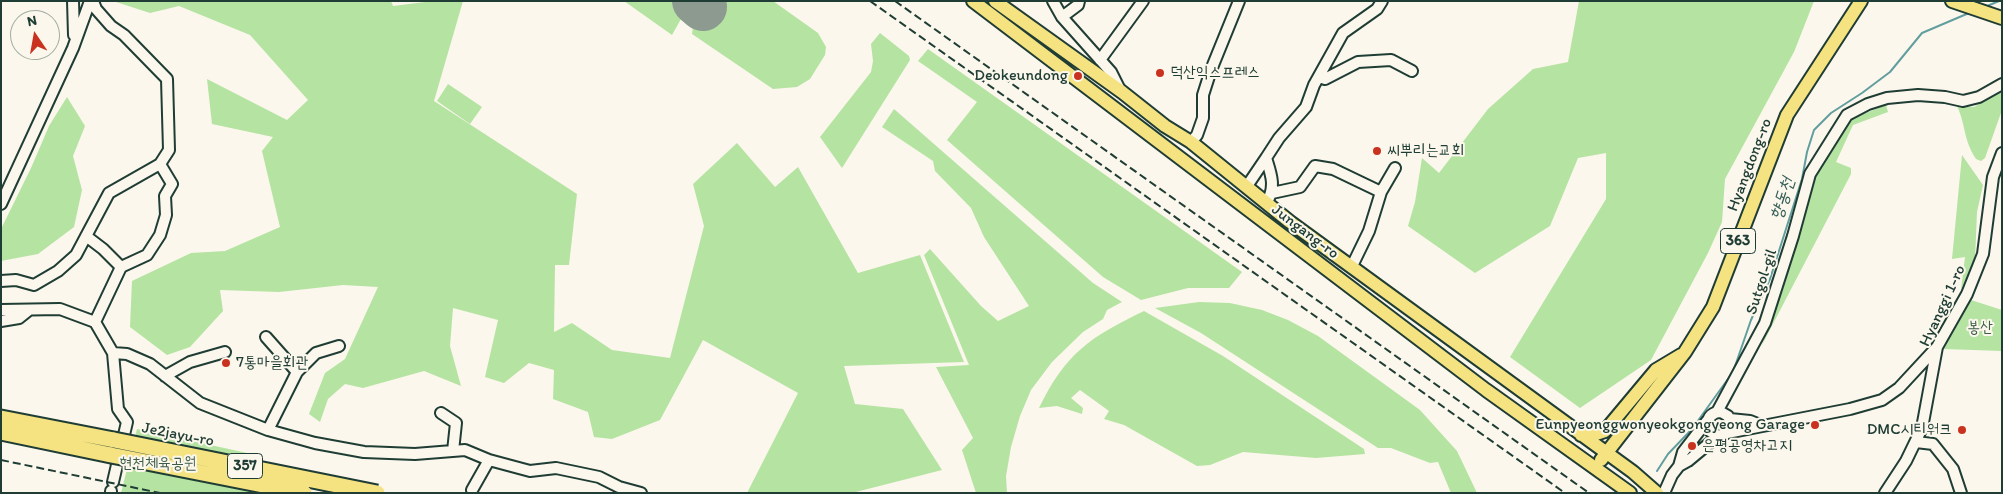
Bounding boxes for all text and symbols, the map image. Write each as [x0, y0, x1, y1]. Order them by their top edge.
north arrow [10, 10, 60, 60]
text: N [26, 12, 38, 30]
place label: 덕산익스프레스 [1170, 63, 1260, 83]
place label: Deokeundong [974, 66, 1068, 86]
marker: 덕산익스프레스 [1154, 67, 1166, 79]
marker: Deokeundong [1072, 70, 1084, 82]
street label: Hyangdong-ro [1723, 116, 1777, 214]
place label: 씨뿌리는교회 [1387, 141, 1464, 161]
marker: 씨뿌리는교회 [1371, 145, 1383, 157]
water label: 향동천 [1766, 175, 1800, 223]
street label: Jungang-ro [1268, 200, 1342, 264]
road number: 363 [1720, 228, 1756, 254]
street label: Sutgol-gil [1742, 247, 1782, 317]
street label: Hyanggi 1-ro [1916, 262, 1970, 350]
park label: 봉산 [1967, 318, 1993, 338]
place label: 7통마을회관 [236, 353, 308, 373]
marker: 7통마을회관 [220, 357, 232, 369]
place label: Eunpyeonggwonyeokgongyeong Garage [1535, 415, 1805, 435]
street label: Je2jayu-ro [140, 419, 216, 451]
marker: Eunpyeonggwonyeokgongyeong Garage [1809, 419, 1821, 431]
place label: DMC시티워크 [1867, 420, 1952, 440]
marker: DMC시티워크 [1956, 424, 1968, 436]
place label: 은평공영차고지 [1702, 436, 1792, 456]
marker: 은평공영차고지 [1686, 440, 1698, 452]
park label: 현천체육공원 [119, 454, 197, 474]
road number: 357 [228, 454, 262, 478]

